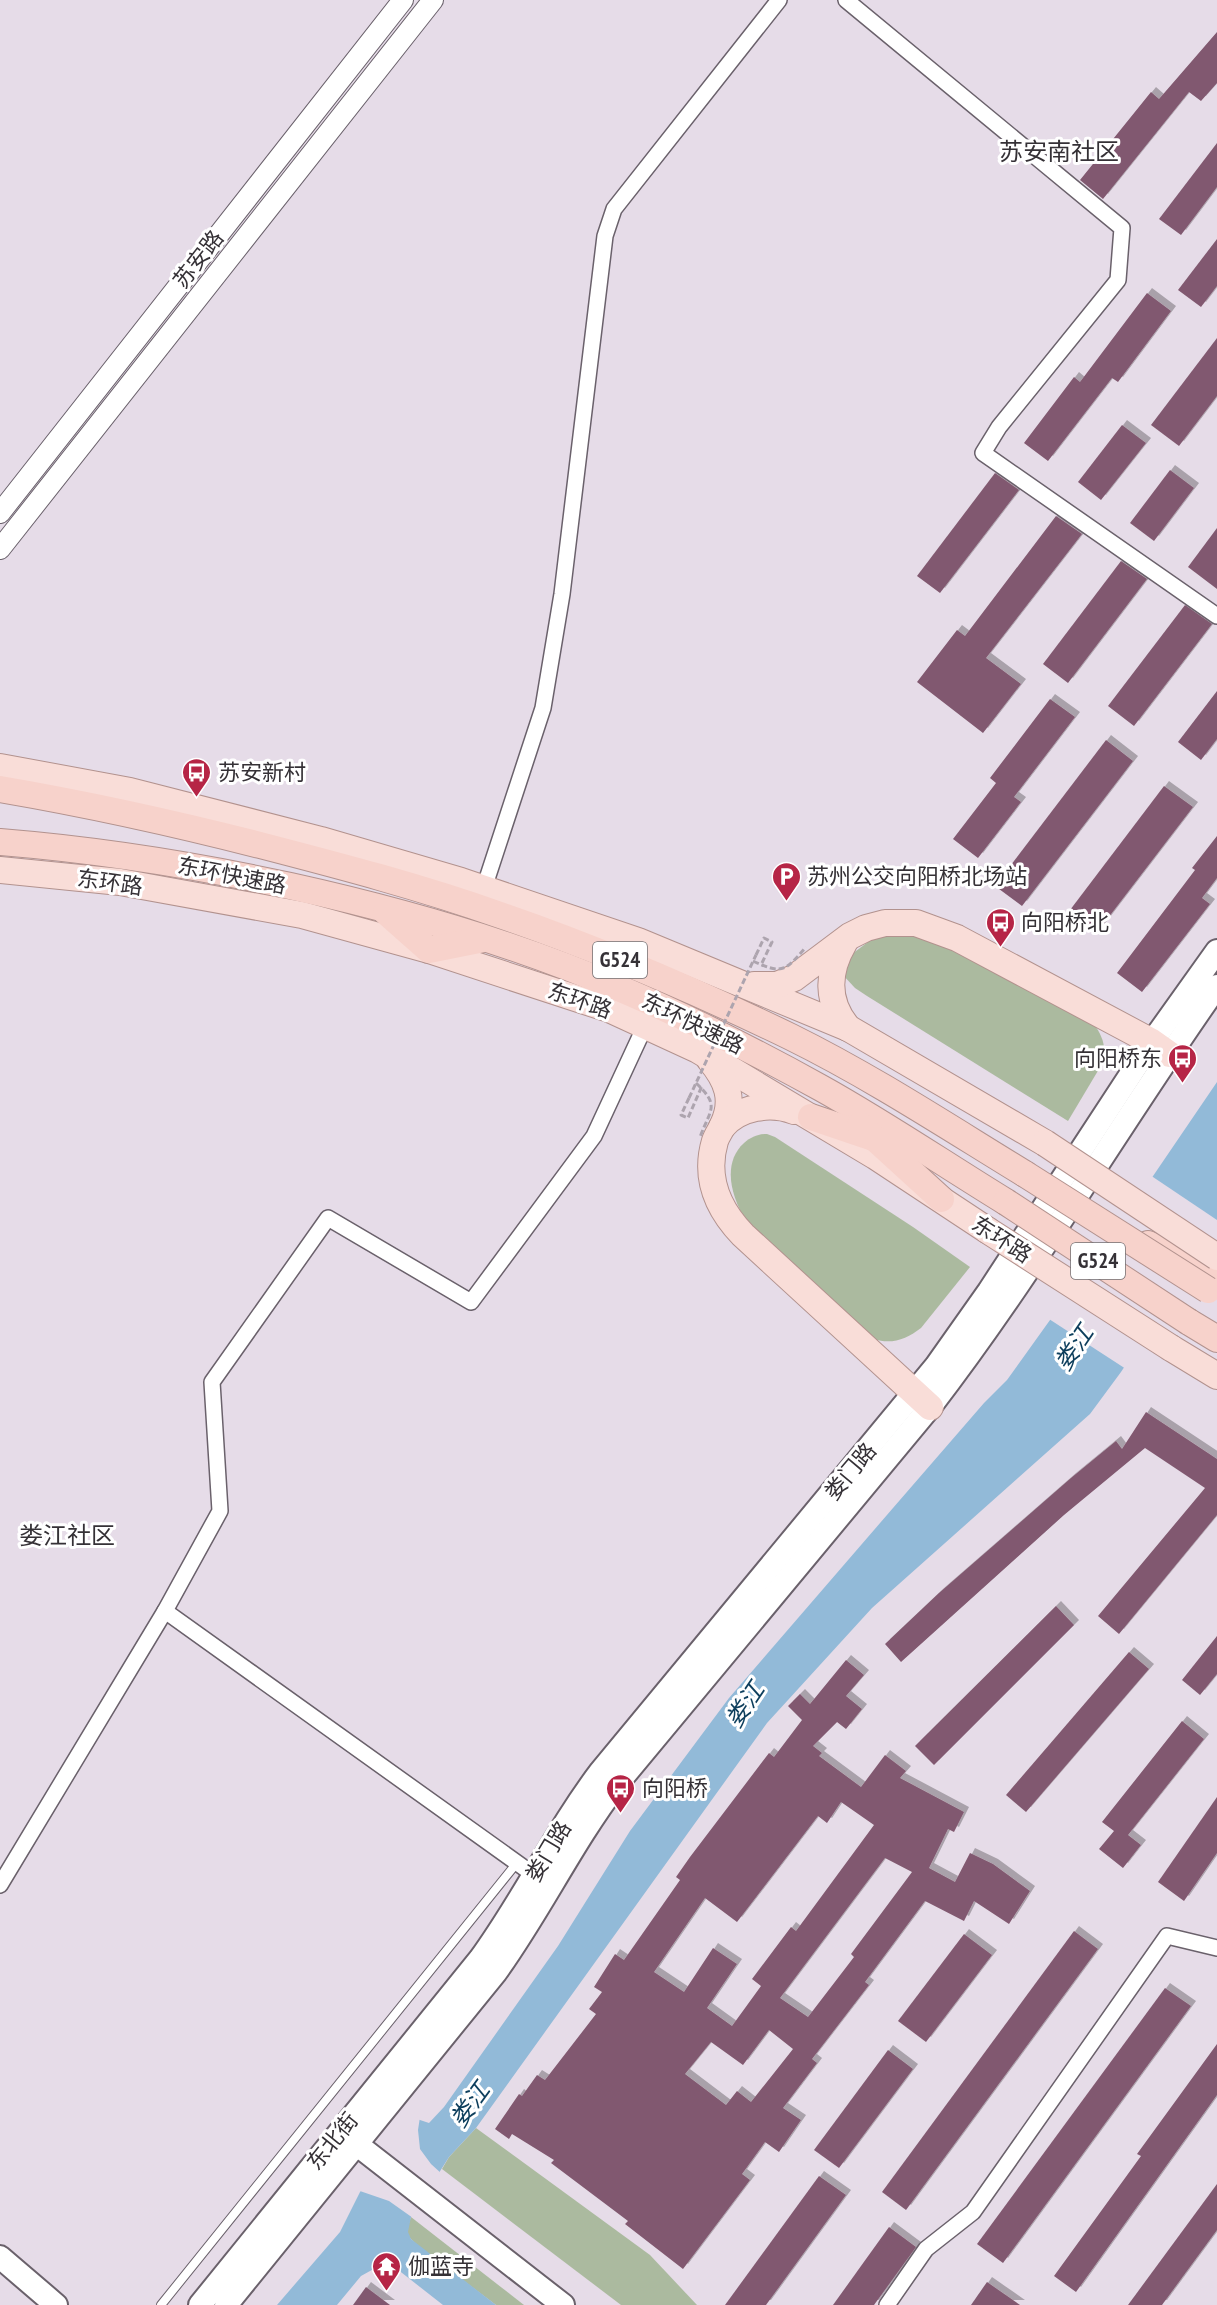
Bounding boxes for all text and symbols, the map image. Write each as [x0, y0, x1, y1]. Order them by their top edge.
district label: 苏安南社区 [999, 136, 1119, 167]
street label: 苏安路 [167, 224, 229, 294]
bus stop icon: 苏安新村 [181, 756, 213, 798]
place label: 苏安新村 [218, 758, 306, 786]
street label: 东环快速路 [175, 851, 289, 899]
parking icon: 苏州公交向阳桥北场站 [770, 860, 802, 902]
place label: 苏州公交向阳桥北场站 [807, 862, 1027, 890]
street label: 东环路 [75, 864, 145, 900]
bus stop icon: 向阳桥北 [984, 906, 1016, 948]
place label: 向阳桥北 [1021, 908, 1109, 936]
road number: G524 [593, 942, 647, 978]
street label: 东环路 [544, 976, 616, 1024]
street label: 东环快速路 [637, 986, 749, 1060]
bus stop icon: 向阳桥东 [1167, 1042, 1199, 1084]
place label: 向阳桥东 [1074, 1044, 1162, 1072]
street label: 东环路 [967, 1209, 1037, 1269]
road number: G524 [1071, 1243, 1125, 1279]
water label: 娄江 [1047, 1317, 1102, 1376]
street label: 娄门路 [818, 1437, 882, 1505]
district label: 娄江社区 [19, 1520, 115, 1551]
water label: 娄江 [718, 1674, 773, 1733]
bus stop icon: 向阳桥 [605, 1772, 637, 1814]
place label: 向阳桥 [642, 1774, 708, 1802]
street label: 娄门路 [519, 1815, 577, 1887]
water label: 娄江 [443, 2074, 498, 2133]
street label: 东北街 [300, 2107, 364, 2175]
temple icon: 伽蓝寺 [371, 2250, 403, 2292]
place label: 伽蓝寺 [408, 2252, 474, 2280]

